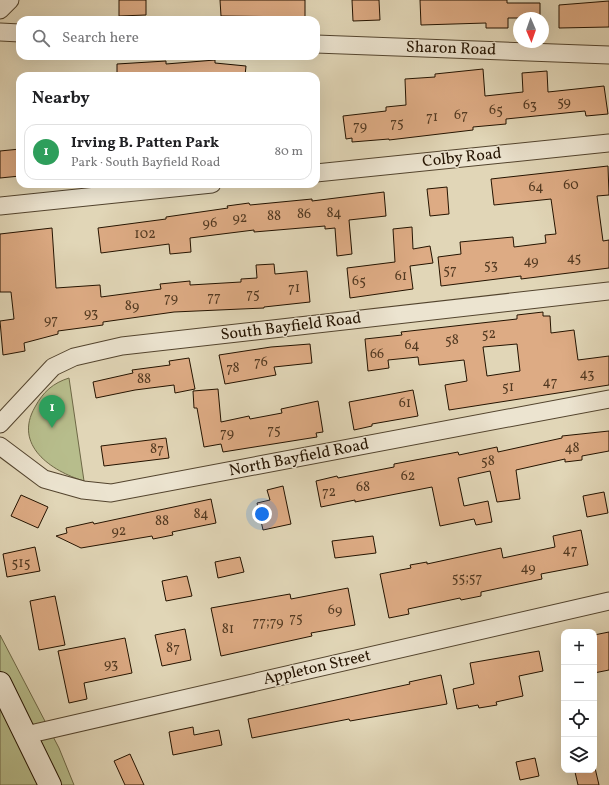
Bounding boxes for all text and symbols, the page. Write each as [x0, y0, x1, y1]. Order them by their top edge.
north arrow [513, 12, 549, 48]
search box [16, 16, 320, 60]
icon: search [30, 27, 52, 49]
text: Search here [62, 28, 139, 49]
street label: Sharon Road [405, 36, 497, 62]
text: Nearby [32, 87, 90, 110]
house number: 59 [557, 93, 571, 112]
house number: 63 [523, 96, 537, 115]
house number: 65 [489, 101, 503, 120]
house number: 67 [454, 106, 468, 125]
house number: 71 [426, 108, 438, 127]
house number: 75 [390, 114, 404, 133]
house number: 79 [353, 117, 367, 136]
text: Irving B. Patten Park [71, 133, 219, 154]
text: 1 [43, 143, 49, 161]
text: 80 m [274, 143, 303, 161]
street label: Colby Road [421, 143, 503, 173]
text: Park · South Bayfield Road [71, 154, 220, 172]
house number: 60 [563, 176, 579, 195]
house number: 64 [528, 178, 544, 197]
house number: 84 [326, 204, 342, 223]
house number: 86 [297, 205, 311, 224]
house number: 88 [267, 207, 281, 226]
house number: 92 [233, 209, 247, 228]
house number: 96 [203, 214, 217, 233]
house number: 102 [134, 225, 156, 244]
house number: 45 [567, 249, 581, 268]
house number: 49 [523, 252, 539, 271]
house number: 53 [484, 256, 498, 275]
house number: 57 [443, 261, 457, 280]
house number: 61 [395, 267, 407, 286]
house number: 65 [352, 272, 366, 291]
house number: 71 [288, 279, 300, 298]
house number: 75 [246, 285, 260, 304]
house number: 77 [207, 288, 221, 307]
house number: 79 [164, 289, 178, 308]
house number: 89 [125, 297, 139, 316]
house number: 93 [84, 304, 98, 323]
street label: South Bayfield Road [219, 307, 363, 347]
house number: 97 [44, 311, 58, 330]
house number: 52 [482, 325, 496, 344]
house number: 58 [445, 331, 459, 350]
house number: 64 [404, 336, 420, 355]
house number: 66 [370, 345, 384, 364]
house number: 76 [254, 353, 268, 372]
house number: 78 [226, 359, 240, 378]
house number: 43 [580, 365, 594, 384]
house number: 88 [137, 370, 151, 389]
house number: 47 [542, 373, 558, 392]
house number: 51 [502, 378, 514, 397]
house number: 61 [399, 394, 411, 413]
pin: 1 [39, 395, 65, 428]
house number: 75 [267, 421, 281, 440]
house number: 79 [220, 424, 234, 443]
street label: North Bayfield Road [227, 434, 371, 482]
house number: 48 [564, 439, 580, 458]
house number: 87 [150, 440, 164, 459]
house number: 58 [481, 452, 495, 471]
house number: 62 [401, 467, 415, 486]
house number: 68 [356, 478, 370, 497]
house number: 72 [322, 483, 336, 502]
your location [252, 504, 272, 524]
house number: 84 [193, 505, 209, 524]
house number: 88 [155, 512, 169, 531]
house number: 92 [112, 522, 126, 541]
house number: 47 [562, 541, 578, 560]
house number: 515 [12, 554, 30, 573]
house number: 49 [520, 559, 536, 578]
house number: 55;57 [452, 569, 483, 588]
house number: 69 [328, 601, 342, 620]
house number: 75 [289, 609, 303, 628]
house number: 77;79 [252, 613, 284, 632]
house number: 81 [222, 620, 234, 639]
map controls [561, 629, 597, 773]
button: + [561, 629, 597, 665]
house number: 87 [166, 639, 180, 658]
street label: Appleton Street [261, 645, 373, 691]
house number: 93 [104, 655, 118, 674]
button: − [561, 665, 597, 701]
button: locate [561, 701, 597, 737]
button: layers [561, 737, 597, 773]

